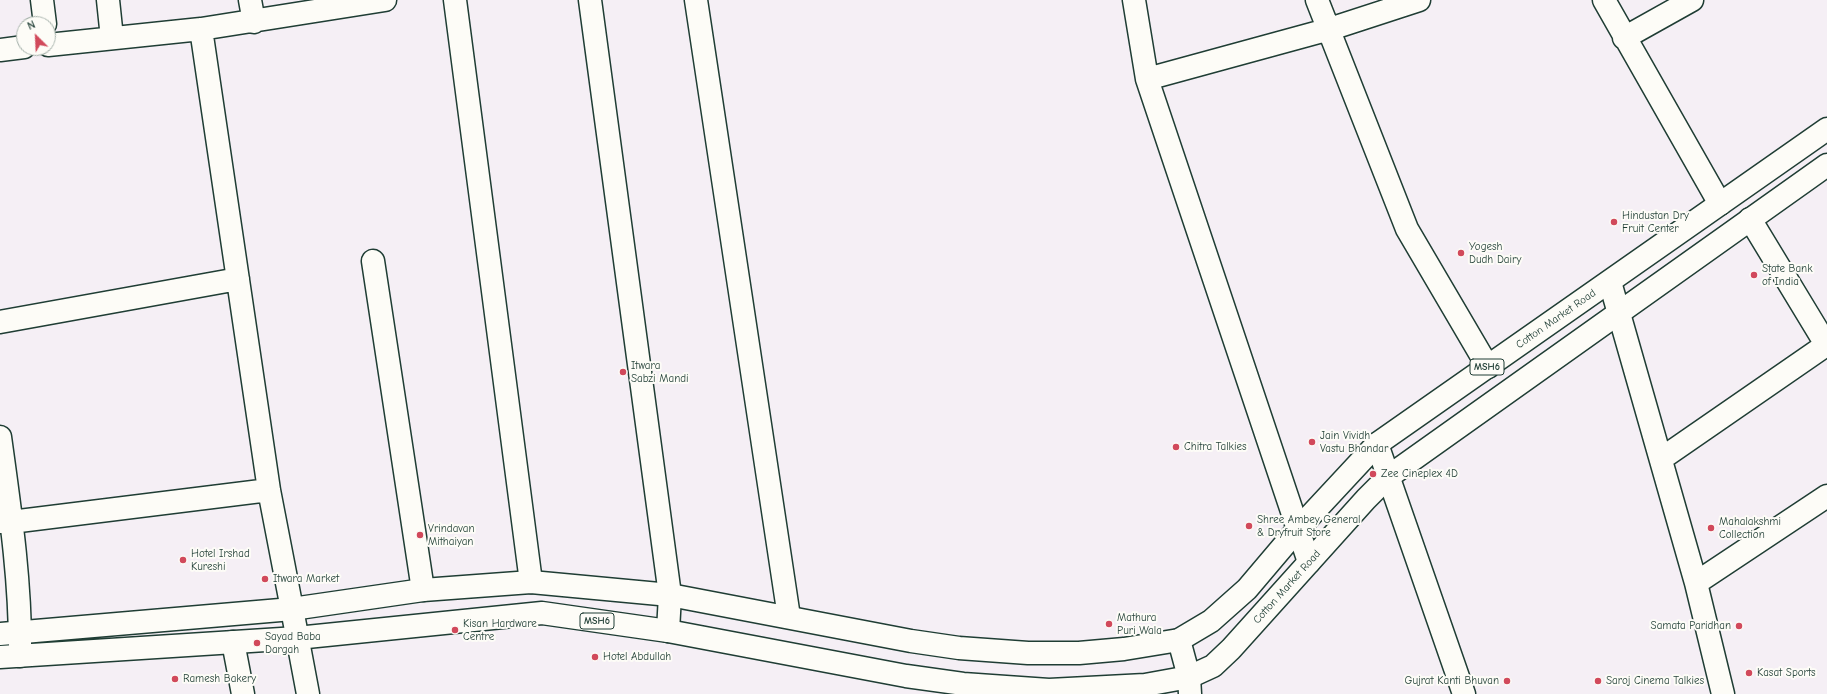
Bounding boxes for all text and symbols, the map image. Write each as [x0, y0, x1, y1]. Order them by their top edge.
north arrow [16, 16, 56, 56]
text: N [25, 18, 37, 33]
place label: Hindustan Dry Fruit Center [1622, 209, 1689, 235]
marker: Hindustan Dry Fruit Center [1609, 217, 1619, 227]
place label: Yogesh Dudh Dairy [1469, 240, 1521, 266]
marker: Yogesh Dudh Dairy [1456, 248, 1466, 258]
place label: State Bank of India [1762, 262, 1812, 288]
marker: State Bank of India [1749, 270, 1759, 280]
street label: Cotton Market Road [1514, 287, 1598, 351]
place label: Itwara Sabzi Mandi [631, 359, 689, 385]
road number: MSH6 [1470, 359, 1504, 375]
marker: Itwara Sabzi Mandi [618, 367, 628, 377]
place label: Jain Vividh Vastu Bhandar [1320, 429, 1388, 455]
marker: Jain Vividh Vastu Bhandar [1307, 437, 1317, 447]
place label: Chitra Talkies [1184, 440, 1247, 454]
marker: Chitra Talkies [1171, 442, 1181, 452]
place label: Zee Cineplex 4D [1381, 467, 1458, 481]
marker: Zee Cineplex 4D [1368, 469, 1378, 479]
place label: Shree Ambey General & Dryfruit Store [1257, 513, 1361, 539]
place label: Mahalakshmi Collection [1719, 515, 1781, 541]
marker: Shree Ambey General & Dryfruit Store [1244, 521, 1254, 531]
place label: Vrindavan Mithaiyan [428, 522, 474, 548]
marker: Mahalakshmi Collection [1706, 523, 1716, 533]
marker: Vrindavan Mithaiyan [415, 530, 425, 540]
place label: Hotel Irshad Kureshi [191, 547, 250, 573]
street label: Cotton Market Road [1250, 547, 1324, 627]
marker: Hotel Irshad Kureshi [178, 555, 188, 565]
place label: Itwara Market [273, 572, 339, 586]
marker: Itwara Market [260, 574, 270, 584]
place label: Mathura Puri Wala [1117, 611, 1162, 637]
road number: MSH6 [580, 613, 614, 629]
place label: Kisan Hardware Centre [463, 617, 537, 643]
marker: Mathura Puri Wala [1104, 619, 1114, 629]
place label: Samata Paridhan [1651, 619, 1731, 633]
marker: Samata Paridhan [1734, 621, 1744, 631]
marker: Kisan Hardware Centre [450, 625, 460, 635]
place label: Sayad Baba Dargah [265, 630, 321, 656]
marker: Sayad Baba Dargah [252, 638, 262, 648]
place label: Hotel Abdullah [603, 650, 671, 664]
marker: Hotel Abdullah [590, 652, 600, 662]
place label: Kasat Sports [1757, 666, 1816, 680]
marker: Kasat Sports [1744, 668, 1754, 678]
place label: Ramesh Bakery [183, 672, 256, 686]
marker: Ramesh Bakery [170, 674, 180, 684]
place label: Gujrat Kanti Bhuvan [1405, 674, 1499, 688]
place label: Saroj Cinema Talkies [1606, 674, 1704, 688]
marker: Gujrat Kanti Bhuvan [1502, 676, 1512, 686]
marker: Saroj Cinema Talkies [1593, 676, 1603, 686]

